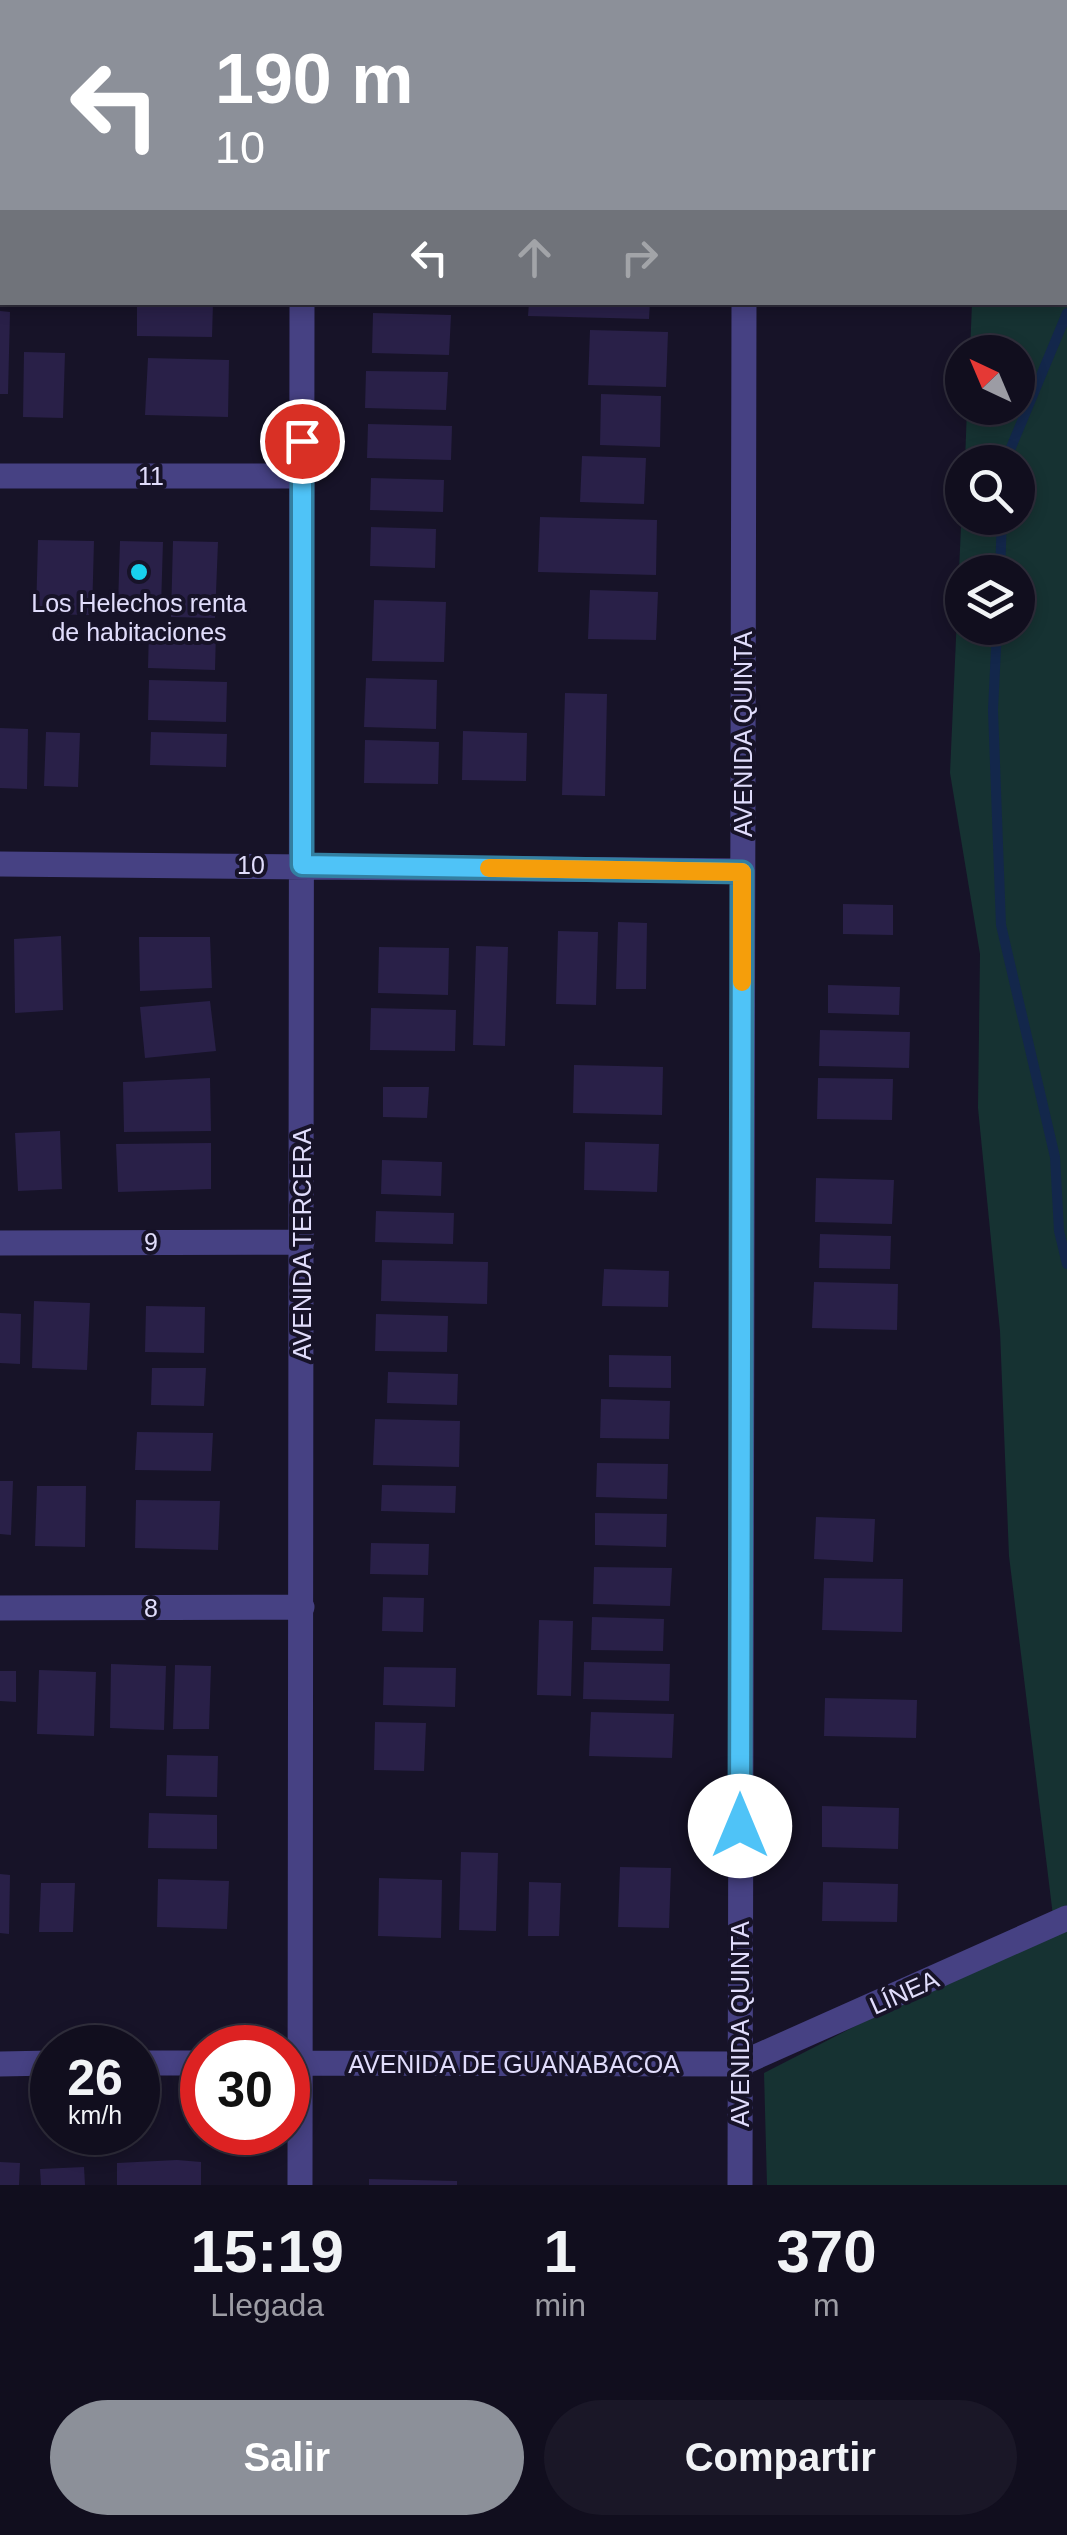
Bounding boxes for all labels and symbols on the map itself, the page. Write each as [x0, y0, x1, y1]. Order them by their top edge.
north arrow [945, 335, 1035, 425]
pin [260, 399, 345, 484]
street label: 11 [138, 462, 164, 490]
marker: Los Helechos renta de habitaciones [128, 561, 150, 583]
place label: Los Helechos renta de habitaciones [31, 589, 247, 646]
street label: AVENIDA QUINTA [729, 631, 757, 837]
street label: 10 [237, 851, 265, 879]
street label: AVENIDA TERCERA [288, 1127, 316, 1360]
street label: 9 [144, 1228, 158, 1256]
street label: 8 [144, 1594, 158, 1622]
position arrow [688, 1774, 792, 1878]
street label: AVENIDA QUINTA [726, 1921, 754, 2127]
street label: LÍNEA [865, 1964, 943, 2019]
speed limit sign: 30 [180, 2025, 310, 2155]
street label: AVENIDA DE GUANABACOA [348, 2050, 680, 2078]

